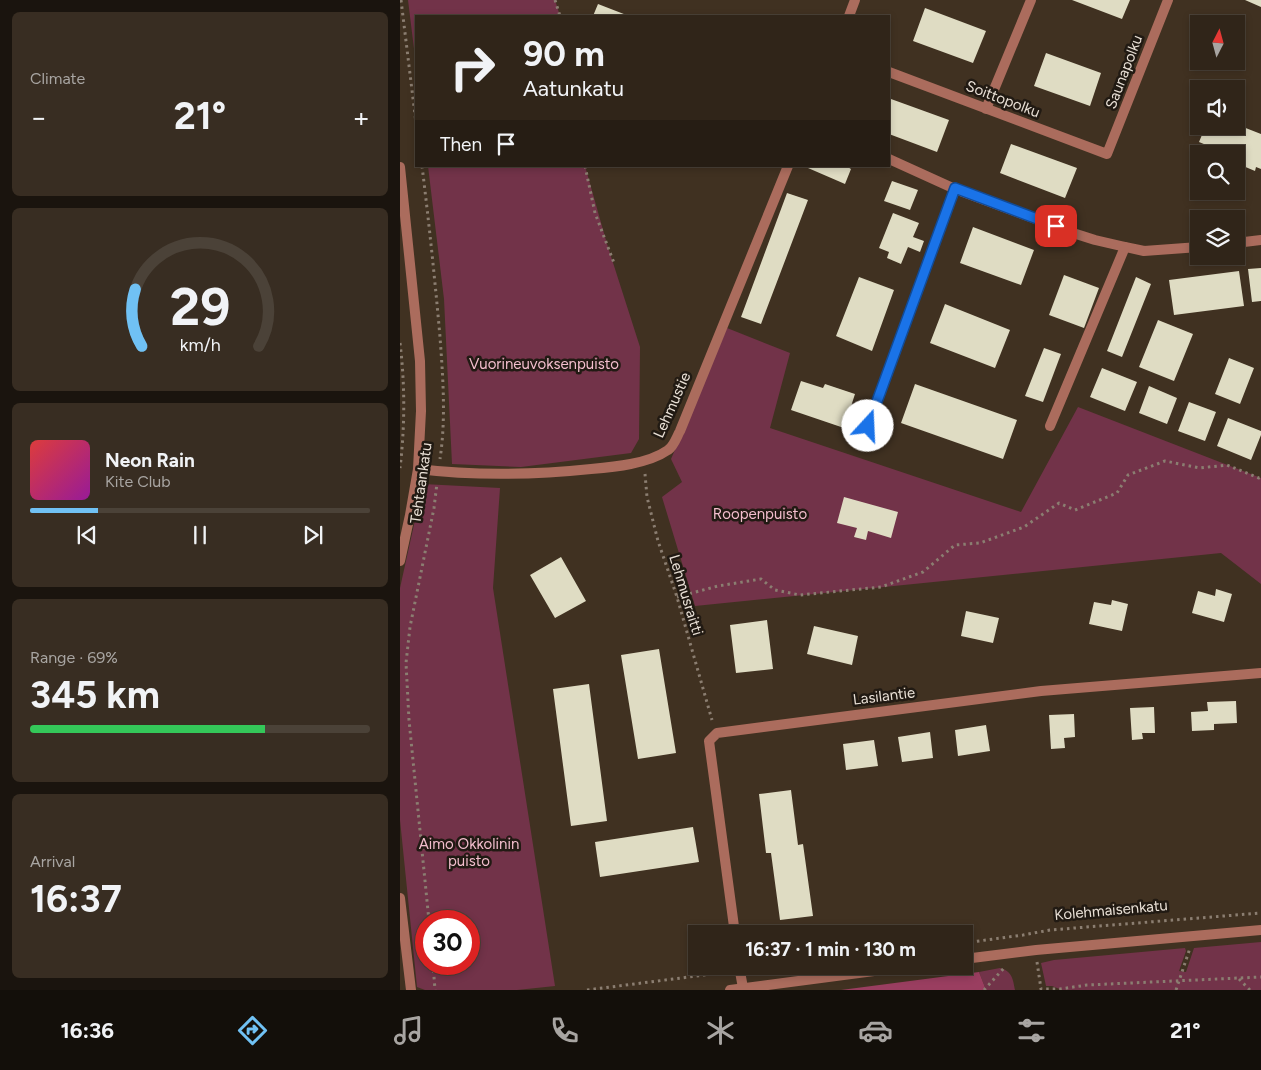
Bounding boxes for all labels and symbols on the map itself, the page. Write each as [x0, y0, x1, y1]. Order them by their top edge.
north arrow [1190, 15, 1245, 70]
street label: Saunapolku [1102, 32, 1146, 112]
street label: Soittopolku [963, 77, 1043, 121]
pin [1035, 205, 1077, 247]
park label: Vuorineuvoksenpuisto [469, 355, 619, 373]
street label: Lehmustie [650, 369, 694, 441]
position arrow [841, 399, 893, 451]
street label: Tehtaankatu [406, 441, 436, 525]
park label: Roopenpuisto [713, 505, 807, 523]
street label: Lehmusraitti [665, 552, 707, 638]
street label: Lasilantie [852, 683, 916, 709]
park label: Aimo Okkolinin puisto [419, 835, 519, 870]
street label: Kolehmaisenkatu [1054, 896, 1168, 924]
speed limit sign: 30 [415, 910, 480, 975]

